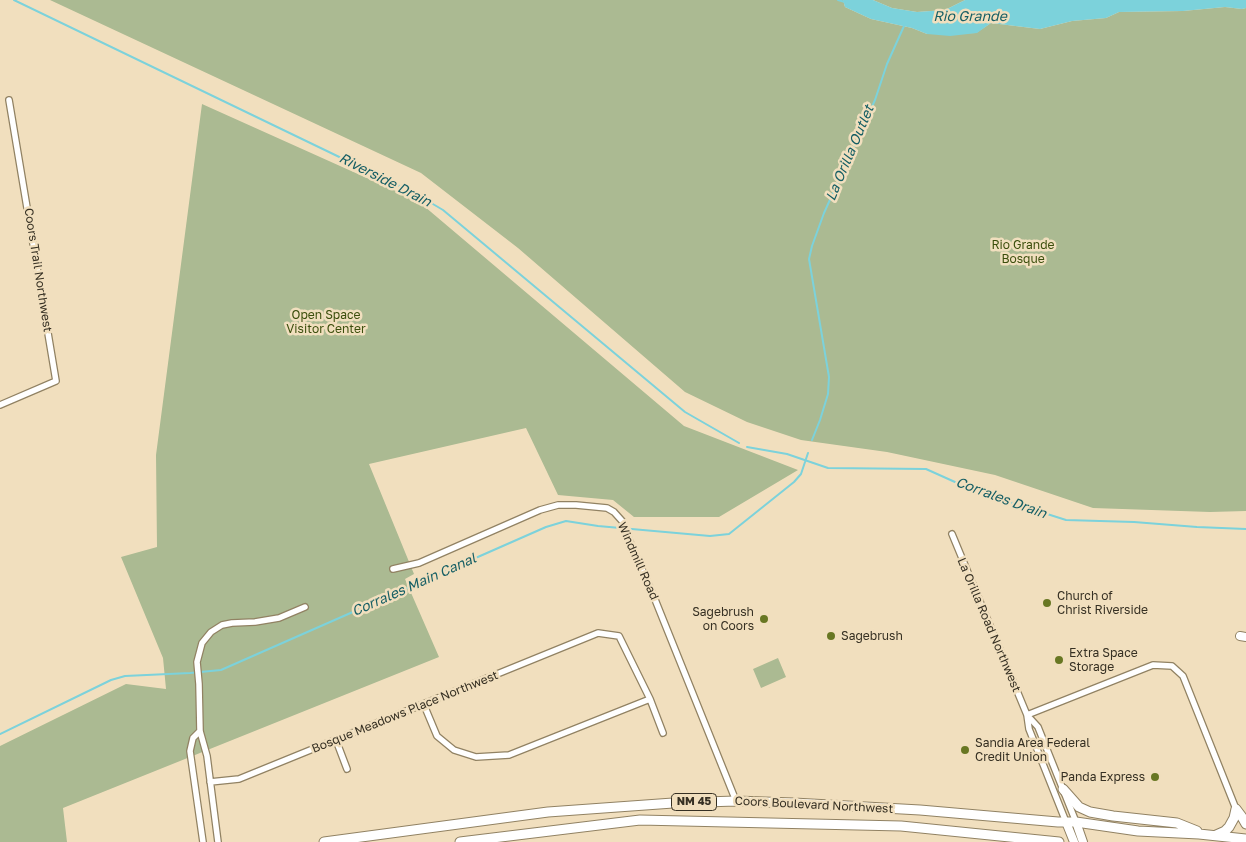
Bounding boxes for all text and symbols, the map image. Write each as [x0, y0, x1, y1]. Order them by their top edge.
water label: Rio Grande [933, 9, 1007, 25]
water label: La Orilla Outlet [822, 103, 878, 203]
water label: Riverside Drain [336, 150, 434, 210]
street label: Coors Trail Northwest [21, 207, 55, 333]
park label: Rio Grande Bosque [991, 238, 1055, 266]
park label: Open Space Visitor Center [286, 308, 366, 336]
water label: Corrales Drain [953, 474, 1049, 522]
street label: Windmill Road [614, 520, 662, 602]
water label: Corrales Main Canal [349, 550, 479, 620]
street label: La Orilla Road Northwest [954, 556, 1024, 694]
place label: Church of Christ Riverside [1057, 589, 1148, 617]
marker: Church of Christ Riverside [1041, 597, 1053, 609]
place label: Sagebrush on Coors [692, 605, 754, 633]
marker: Sagebrush on Coors [758, 613, 770, 625]
place label: Sagebrush [841, 629, 903, 643]
marker: Sagebrush [825, 630, 837, 642]
place label: Extra Space Storage [1069, 646, 1138, 674]
marker: Extra Space Storage [1053, 654, 1065, 666]
street label: Bosque Meadows Place Northwest [310, 668, 500, 756]
place label: Sandia Area Federal Credit Union [975, 736, 1090, 764]
marker: Sandia Area Federal Credit Union [959, 744, 971, 756]
place label: Panda Express [1060, 770, 1145, 784]
marker: Panda Express [1149, 771, 1161, 783]
road number: NM 45 [672, 794, 716, 810]
street label: Coors Boulevard Northwest [734, 794, 894, 816]

